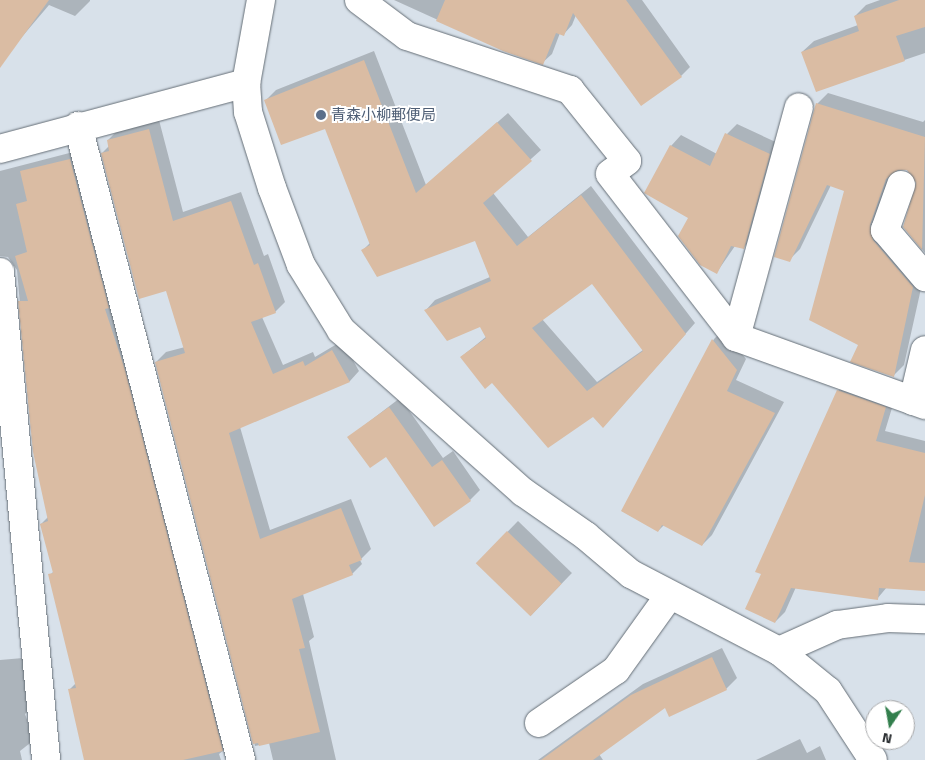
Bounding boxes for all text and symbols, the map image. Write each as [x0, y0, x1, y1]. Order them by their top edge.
place label: 青森小柳郵便局 [331, 106, 436, 124]
marker: 青森小柳郵便局 [315, 109, 327, 121]
north arrow [865, 700, 915, 750]
text: N [880, 728, 894, 750]

